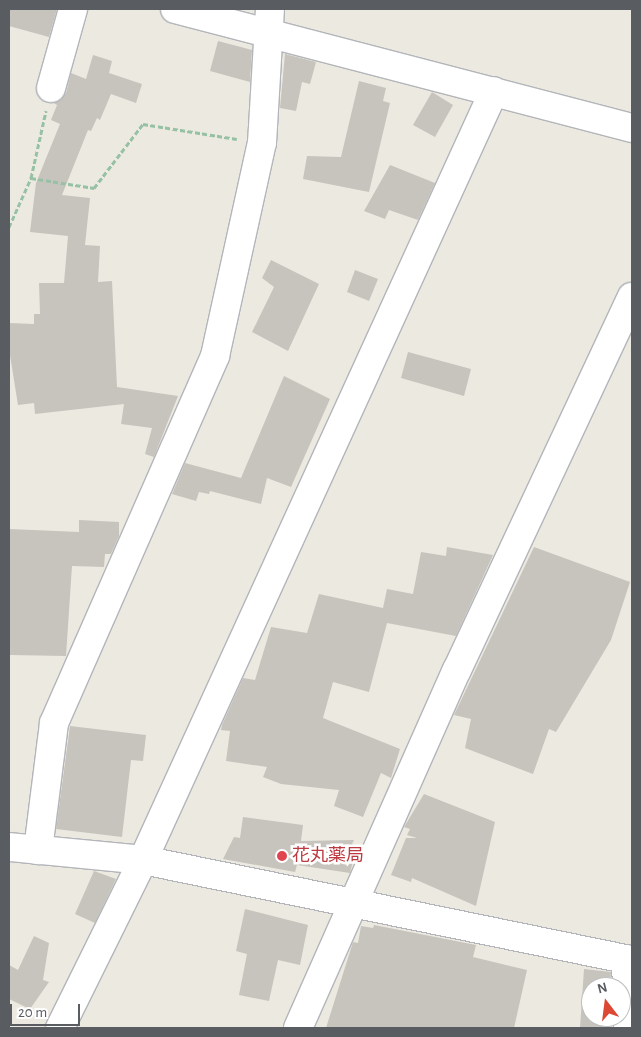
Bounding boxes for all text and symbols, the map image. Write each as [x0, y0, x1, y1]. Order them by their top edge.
place label: 花丸薬局 [292, 845, 364, 867]
marker: 花丸薬局 [276, 850, 288, 862]
north arrow [581, 977, 631, 1027]
text: N [596, 980, 609, 997]
scale bar [12, 994, 82, 1026]
text: 20 m [18, 1005, 47, 1020]

